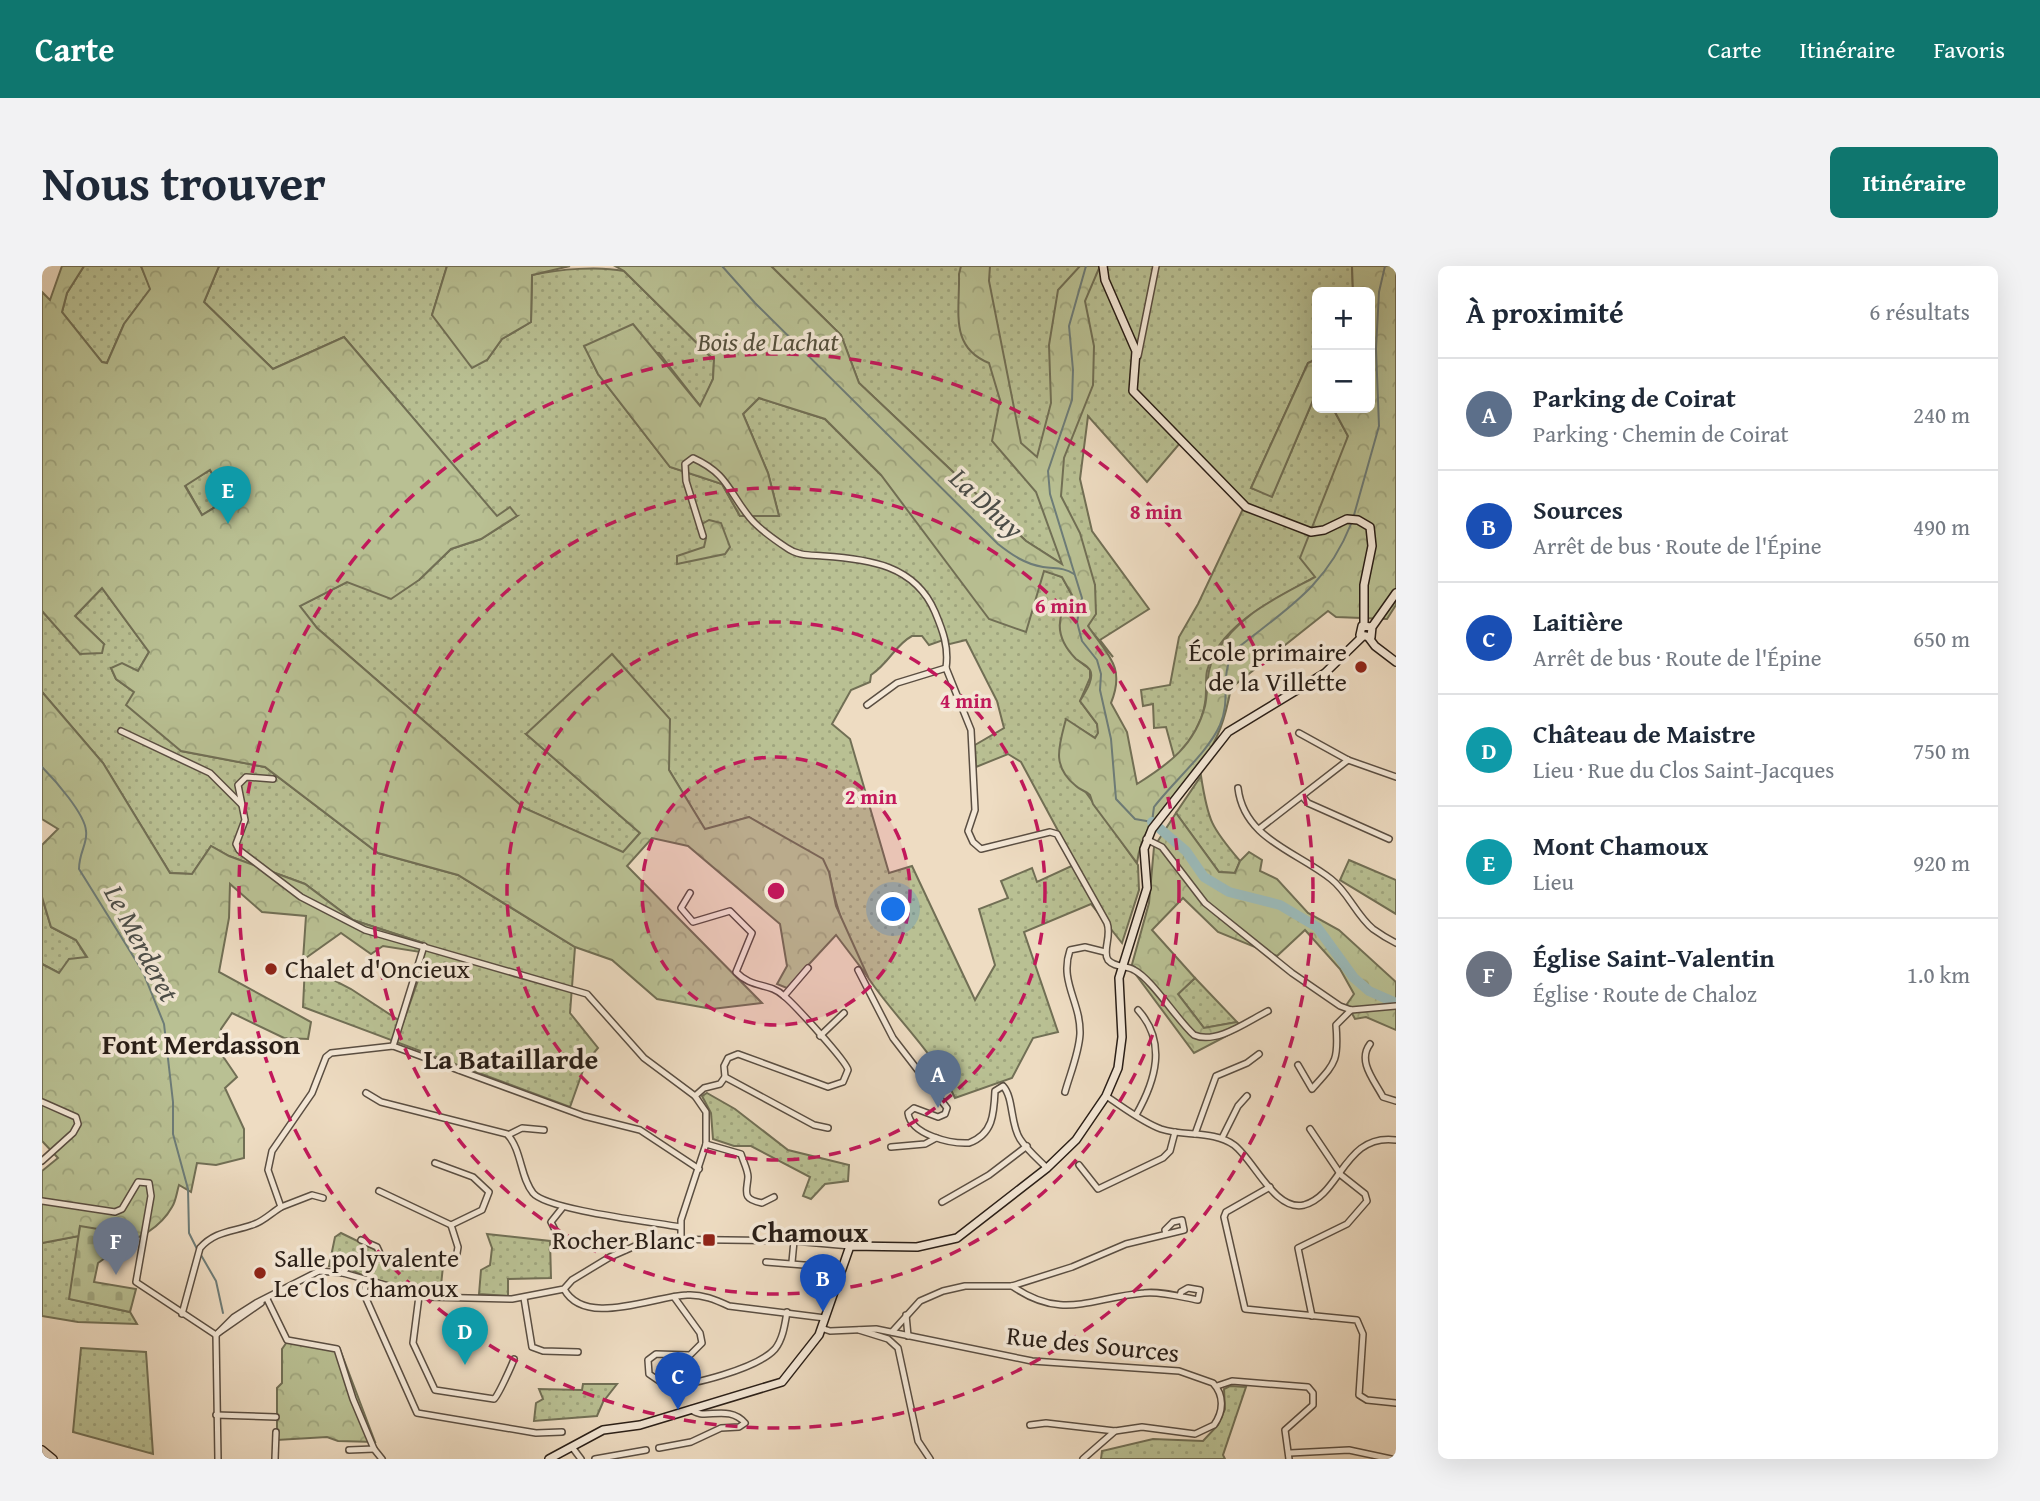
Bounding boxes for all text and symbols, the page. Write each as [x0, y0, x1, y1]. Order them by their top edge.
text: Carte [35, 25, 114, 73]
text: Carte [1708, 32, 1762, 67]
text: Itinéraire [1800, 32, 1895, 67]
text: Favoris [1933, 32, 2005, 67]
text: Nous trouver [42, 146, 326, 218]
button: Itinéraire [1830, 147, 1998, 218]
map controls [1312, 287, 1375, 413]
button: + [1312, 287, 1375, 350]
text: À proximité [1466, 290, 1624, 334]
text: 6 résultats [1869, 295, 1970, 328]
park label: Bois de Lachat [696, 322, 839, 361]
button: − [1312, 350, 1375, 413]
text: Parking de Coirat [1533, 378, 1736, 417]
text: A [1482, 398, 1496, 431]
text: 240 m [1913, 398, 1970, 431]
text: Parking · Chemin de Coirat [1533, 417, 1789, 450]
water label: La Dhuy [940, 457, 1034, 548]
pin: E [205, 466, 251, 524]
text: Sources [1533, 490, 1623, 529]
text: 8 min [1130, 496, 1183, 527]
text: B [1482, 510, 1496, 543]
text: 490 m [1913, 510, 1970, 543]
text: Arrêt de bus · Route de l'Épine [1533, 529, 1822, 562]
text: 6 min [1035, 590, 1088, 621]
text: Laitière [1533, 602, 1623, 641]
text: C [1482, 622, 1496, 655]
text: 650 m [1913, 622, 1970, 655]
place label: École primaire de la Villette [1188, 632, 1347, 701]
text: Arrêt de bus · Route de l'Épine [1533, 641, 1822, 674]
marker: École primaire de la Villette [1353, 659, 1369, 675]
text: 4 min [940, 685, 993, 716]
text: Château de Maistre [1533, 714, 1755, 753]
text: D [1482, 734, 1496, 767]
text: 750 m [1913, 734, 1970, 767]
text: Lieu · Rue du Clos Saint-Jacques [1533, 753, 1834, 786]
text: 2 min [845, 781, 898, 812]
text: Mont Chamoux [1533, 826, 1708, 865]
text: E [1483, 846, 1495, 879]
text: 920 m [1913, 846, 1970, 879]
text: Lieu [1533, 865, 1574, 898]
water label: Le Merderet [94, 876, 191, 1009]
centre of rings [764, 879, 788, 903]
your location [876, 892, 910, 926]
text: Église Saint-Valentin [1533, 938, 1775, 977]
place label: Chalet d'Oncieux [285, 949, 470, 988]
text: F [1483, 958, 1495, 991]
text: 1.0 km [1907, 958, 1970, 991]
marker: Chalet d'Oncieux [263, 961, 279, 977]
text: Église · Route de Chaloz [1533, 977, 1757, 1010]
district label: Font Merdasson [102, 1023, 300, 1064]
district label: La Bataillarde [424, 1038, 598, 1079]
pin: A [915, 1050, 961, 1108]
district label: Chamoux [752, 1211, 868, 1252]
pin: F [93, 1217, 139, 1275]
place label: Rocher Blanc [552, 1220, 695, 1259]
marker: Rocher Blanc [701, 1232, 717, 1248]
place label: Salle polyvalente Le Clos Chamoux [274, 1238, 459, 1307]
pin: B [800, 1254, 846, 1312]
marker: Salle polyvalente Le Clos Chamoux [252, 1265, 268, 1281]
pin: D [442, 1307, 488, 1365]
street label: Rue des Sources [1005, 1315, 1181, 1372]
pin: C [655, 1352, 701, 1410]

